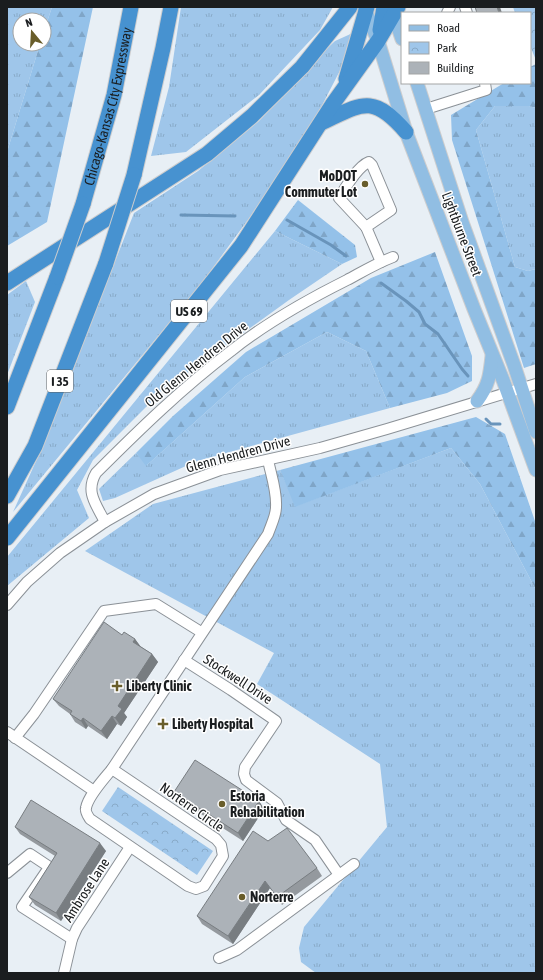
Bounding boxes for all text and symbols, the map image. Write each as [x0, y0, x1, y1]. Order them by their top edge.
north arrow [12, 12, 52, 52]
legend [401, 12, 531, 84]
text: N [24, 16, 34, 29]
text: Road [437, 21, 460, 35]
street label: Chicago-Kansas City Expressway [81, 26, 135, 187]
text: Park [437, 41, 458, 55]
text: Building [437, 61, 475, 75]
place label: MoDOT Commuter Lot [285, 168, 358, 200]
marker: MoDOT Commuter Lot [360, 179, 370, 189]
street label: Lightburne Street [439, 190, 485, 278]
road number: US 69 [171, 300, 207, 322]
street label: Old Glenn Hendren Drive [141, 318, 251, 410]
road number: I 35 [47, 370, 73, 392]
street label: Glenn Hendren Drive [184, 432, 292, 476]
street label: Stockwell Drive [201, 651, 275, 707]
place label: Liberty Clinic [126, 678, 193, 694]
marker: Liberty Clinic [111, 680, 123, 692]
place label: Liberty Hospital [172, 716, 253, 732]
marker: Liberty Hospital [157, 718, 169, 730]
street label: Norterre Circle [157, 779, 227, 835]
place label: Estoria Rehabilitation [230, 788, 305, 820]
marker: Estoria Rehabilitation [217, 799, 227, 809]
street label: Ambrose Lane [60, 855, 112, 925]
place label: Norterre [250, 889, 294, 905]
marker: Norterre [237, 892, 247, 902]

